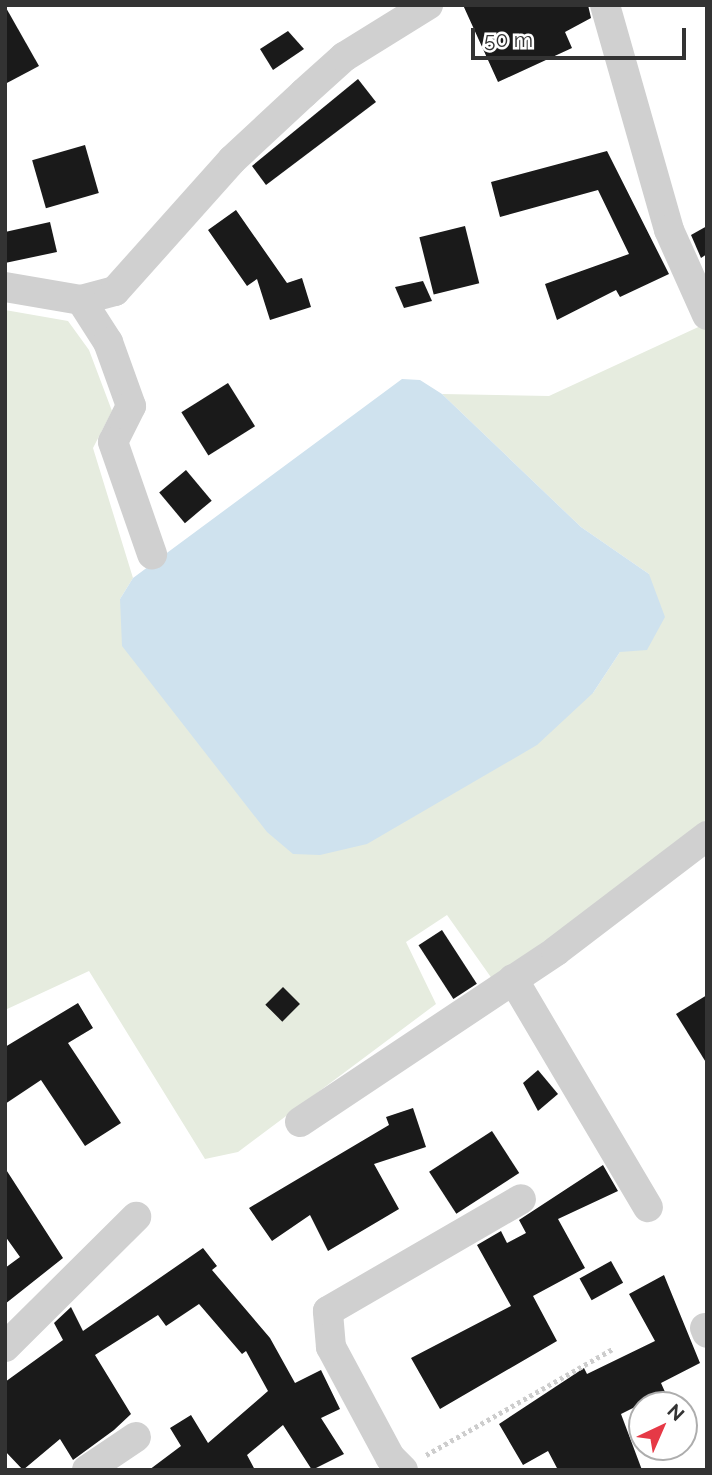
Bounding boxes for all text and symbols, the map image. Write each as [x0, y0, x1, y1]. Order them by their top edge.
scale bar [474, 14, 689, 58]
text: 50 m [484, 27, 533, 52]
north arrow [628, 1391, 698, 1461]
text: N [663, 1399, 689, 1425]

